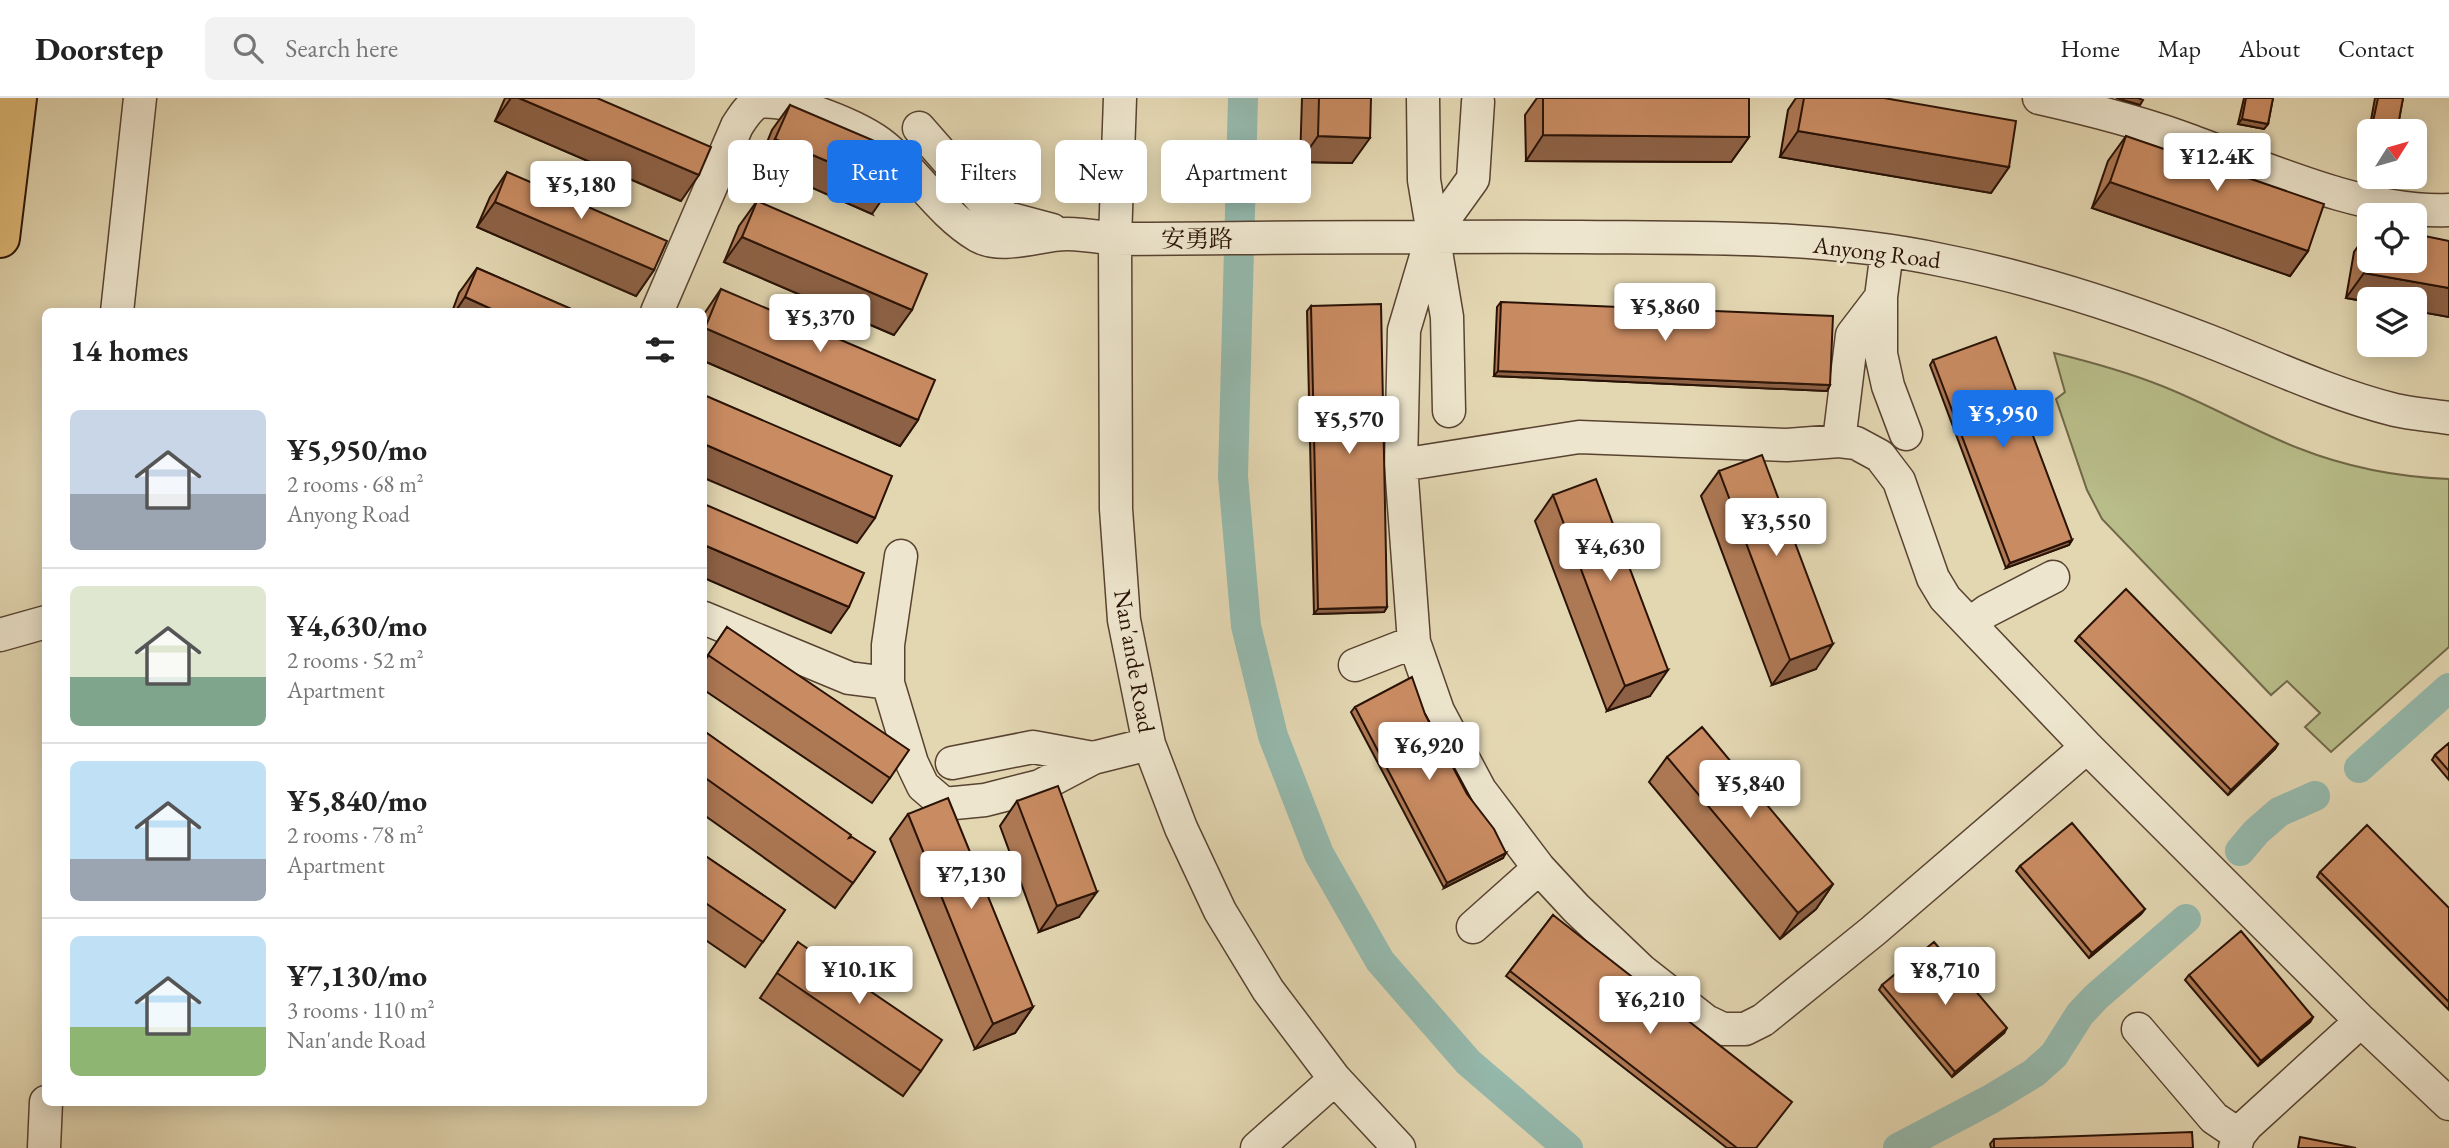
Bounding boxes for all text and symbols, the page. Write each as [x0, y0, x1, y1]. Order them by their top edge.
search box [205, 17, 695, 80]
text: Doorstep [35, 27, 163, 70]
icon: search [229, 29, 267, 67]
text: Search here [285, 31, 398, 65]
text: Home [2060, 33, 2120, 64]
text: Map [2158, 33, 2201, 64]
text: About [2239, 33, 2300, 64]
text: Contact [2338, 33, 2414, 64]
north arrow [2357, 119, 2427, 189]
map controls [2357, 119, 2427, 357]
pin: ¥12.4K [2160, 134, 2274, 193]
chip: Buy [728, 140, 813, 203]
chip: Rent [827, 140, 922, 203]
chip: Filters [936, 140, 1041, 203]
chip: New [1055, 140, 1147, 203]
chip: Apartment [1161, 140, 1311, 203]
text: ¥12.4K [2180, 141, 2254, 171]
pin: ¥5,180 [524, 162, 638, 221]
text: ¥5,180 [546, 169, 616, 199]
button: locate [2357, 203, 2427, 273]
street label: 安勇路 [1161, 223, 1233, 254]
street label: Anyong Road [1810, 229, 1943, 275]
pin: ¥5,860 [1608, 284, 1722, 343]
button: layers [2357, 287, 2427, 357]
text: ¥5,860 [1630, 291, 1700, 321]
pin: ¥5,370 [763, 294, 877, 354]
text: ¥5,370 [785, 302, 855, 332]
text: 14 homes [70, 331, 188, 370]
icon: filters [641, 331, 679, 369]
pin: ¥5,950 [1946, 390, 2060, 450]
pin: ¥5,570 [1292, 396, 1406, 456]
text: ¥5,950 [1968, 398, 2038, 428]
text: ¥5,570 [1314, 404, 1384, 434]
text: ¥5,950/mo [287, 430, 427, 469]
icon: home [126, 438, 210, 522]
text: 2 rooms · 68 m² [287, 469, 424, 499]
pin: ¥3,550 [1719, 498, 1833, 558]
text: Anyong Road [287, 499, 410, 529]
text: ¥3,550 [1741, 506, 1811, 536]
pin: ¥4,630 [1553, 524, 1667, 583]
text: ¥4,630 [1575, 531, 1645, 561]
street label: Nan'ande Road [1107, 587, 1163, 736]
text: ¥4,630/mo [287, 606, 427, 645]
icon: home [126, 614, 210, 698]
text: 2 rooms · 52 m² [287, 645, 424, 675]
text: Apartment [287, 675, 385, 705]
pin: ¥6,920 [1372, 722, 1486, 782]
text: ¥6,920 [1394, 730, 1464, 760]
pin: ¥5,840 [1693, 760, 1807, 820]
text: ¥5,840 [1715, 768, 1785, 798]
text: ¥5,840/mo [287, 781, 427, 820]
icon: home [126, 789, 210, 873]
text: 2 rooms · 78 m² [287, 820, 424, 850]
text: Apartment [287, 850, 385, 880]
pin: ¥7,130 [914, 852, 1028, 911]
text: ¥7,130 [936, 859, 1006, 889]
pin: ¥10.1K [802, 946, 916, 1006]
pin: ¥8,710 [1888, 948, 2002, 1007]
text: ¥10.1K [822, 954, 896, 984]
text: ¥8,710 [1910, 955, 1980, 985]
text: ¥7,130/mo [287, 956, 427, 995]
icon: home [126, 964, 210, 1048]
pin: ¥6,210 [1593, 976, 1707, 1036]
text: ¥6,210 [1615, 984, 1685, 1014]
text: 3 rooms · 110 m² [287, 995, 435, 1025]
text: Nan'ande Road [287, 1025, 426, 1055]

